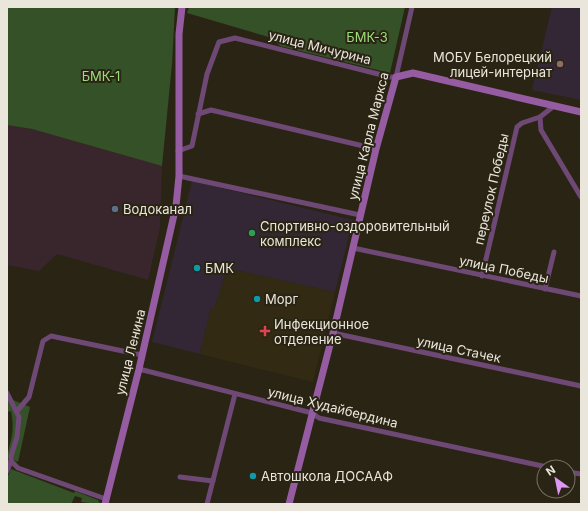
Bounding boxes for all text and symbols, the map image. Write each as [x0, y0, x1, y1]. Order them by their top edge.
street label: улица Мичурина [267, 27, 373, 67]
park label: БМК-3 [346, 29, 388, 45]
place label: МОБУ Белорецкий лицей-интернат [433, 49, 552, 80]
marker: МОБУ Белорецкий лицей-интернат [555, 59, 565, 69]
park label: БМК-1 [82, 68, 120, 84]
street label: улица Карла Маркса [344, 70, 392, 202]
street label: переулок Победы [470, 132, 512, 246]
place label: Водоканал [123, 201, 192, 217]
marker: Водоканал [110, 204, 120, 214]
place label: Спортивно-оздоровительный комплекс [260, 218, 450, 249]
marker: Спортивно-оздоровительный комплекс [247, 228, 257, 238]
street label: улица Победы [458, 252, 550, 286]
place label: БМК [205, 260, 234, 276]
marker: БМК [192, 263, 202, 273]
place label: Морг [265, 291, 298, 307]
marker: Морг [252, 294, 262, 304]
street label: улица Ленина [112, 307, 148, 397]
place label: Инфекционное отделение [274, 316, 369, 347]
marker: Инфекционное отделение [259, 325, 271, 337]
street label: улица Стачек [415, 332, 503, 366]
street label: улица Худайбердина [266, 383, 400, 431]
north arrow [536, 459, 576, 499]
text: N [543, 462, 558, 479]
place label: Автошкола ДОСААФ [261, 468, 393, 484]
marker: Автошкола ДОСААФ [248, 471, 258, 481]

